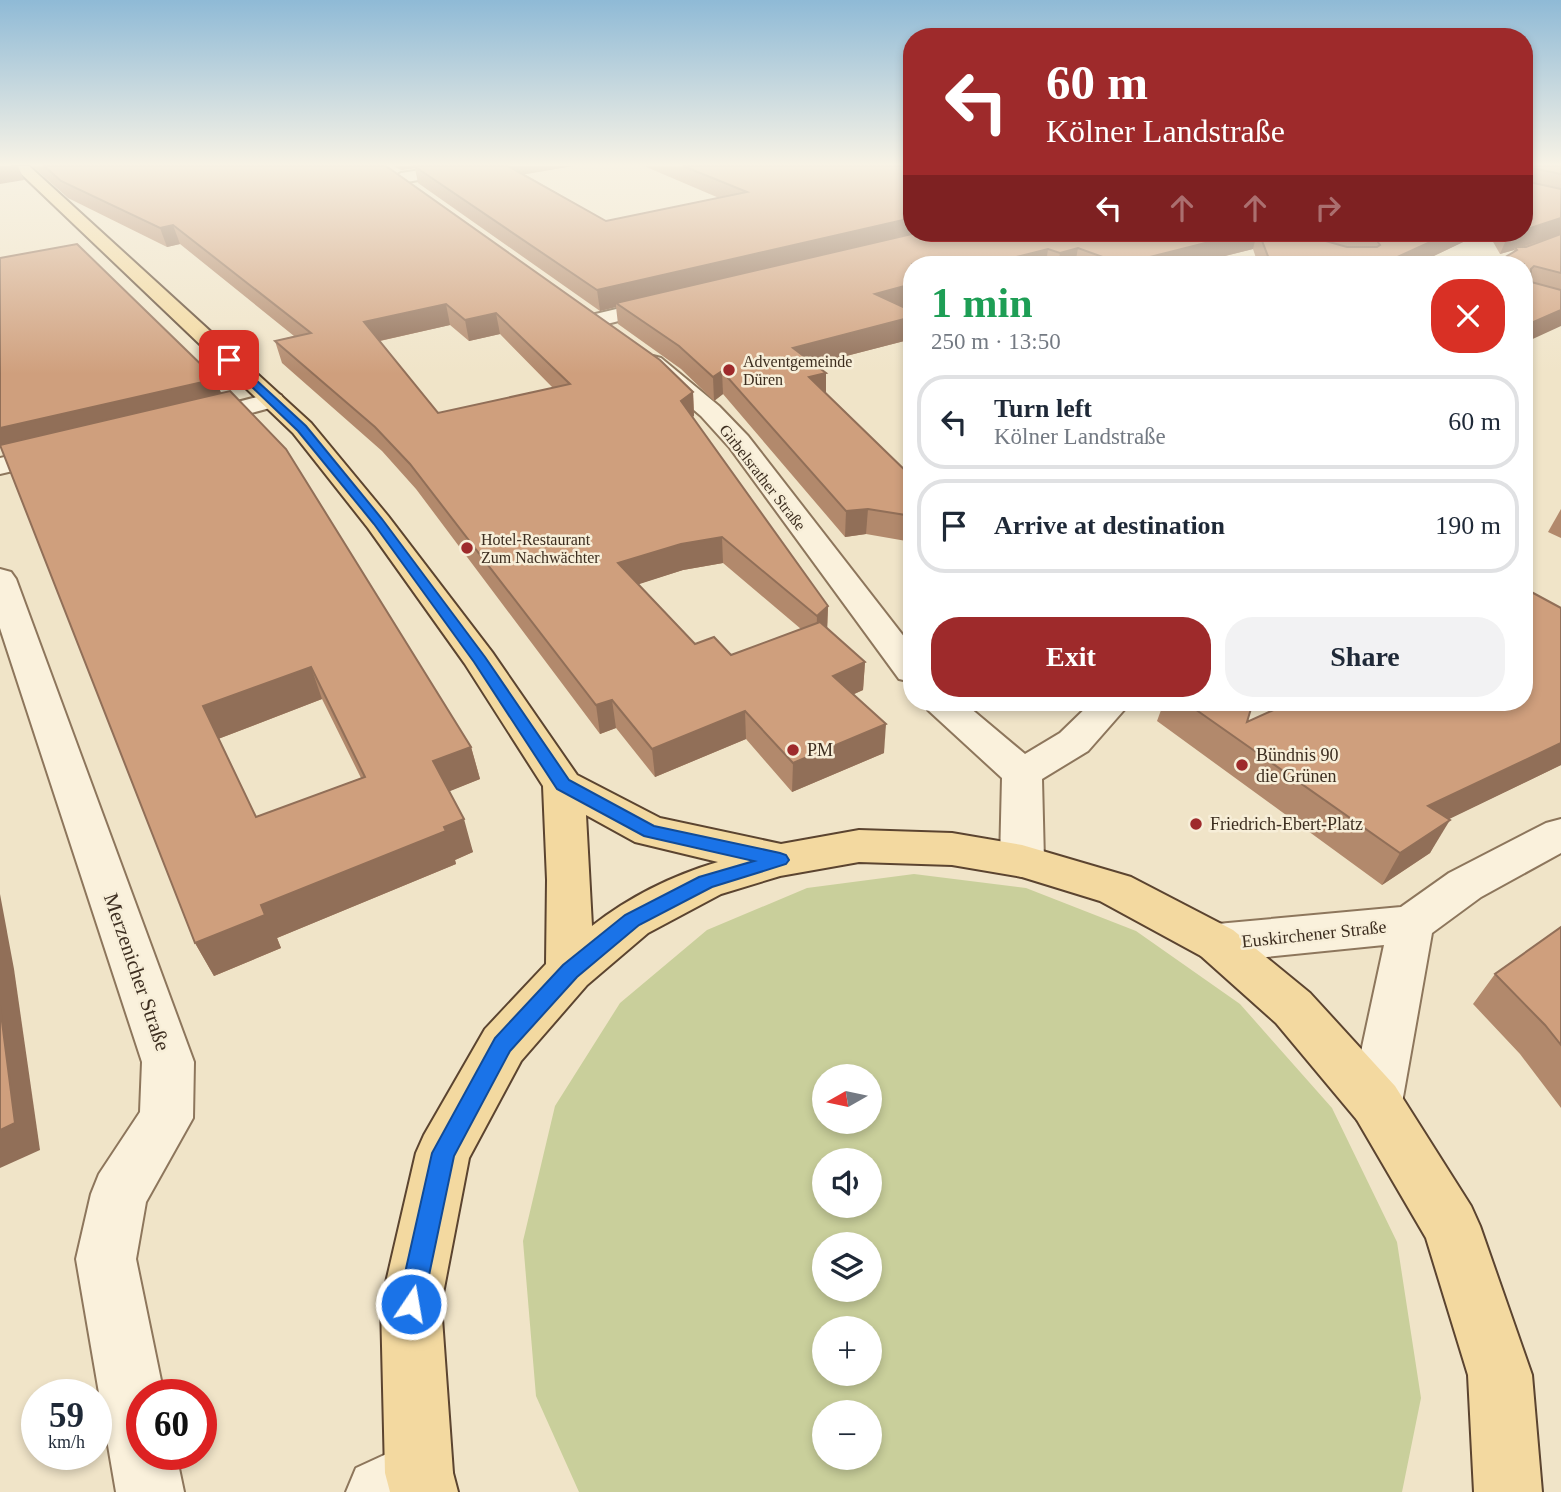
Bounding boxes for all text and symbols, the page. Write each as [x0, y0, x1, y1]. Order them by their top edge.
text: 60 m [1046, 55, 1148, 110]
icon: left [931, 56, 1022, 147]
text: Kölner Landstraße [1046, 113, 1285, 149]
icon: left [1090, 189, 1128, 227]
icon: ahead [1163, 189, 1201, 227]
icon: ahead [1236, 189, 1274, 227]
icon: right [1309, 189, 1347, 227]
button: close [1431, 279, 1505, 353]
text: 1 min [931, 280, 1033, 326]
text: 250 m · 13:50 [931, 329, 1061, 354]
pin [199, 330, 259, 390]
icon: arrive [210, 341, 248, 379]
place label: Adventgemeinde Düren [743, 353, 852, 388]
marker: Adventgemeinde Düren [721, 362, 737, 378]
text: Turn left [994, 394, 1092, 423]
icon: left [935, 403, 973, 441]
text: 60 m [1448, 407, 1501, 436]
street label: Girbelsrather Straße [716, 421, 809, 533]
text: Kölner Landstraße [994, 424, 1166, 449]
icon: arrive [935, 507, 973, 545]
text: Arrive at destination [994, 511, 1225, 540]
text: 190 m [1435, 511, 1501, 540]
place label: Hotel-Restaurant Zum Nachwächter [481, 531, 600, 566]
marker: Hotel-Restaurant Zum Nachwächter [459, 540, 475, 556]
button: Exit [931, 617, 1211, 697]
button: Share [1225, 617, 1505, 697]
place label: PM [807, 740, 833, 760]
marker: PM [785, 742, 801, 758]
place label: Bündnis 90 die Grünen [1256, 745, 1339, 786]
marker: Bündnis 90 die Grünen [1234, 757, 1250, 773]
place label: Friedrich-Ebert-Platz [1210, 814, 1363, 834]
marker: Friedrich-Ebert-Platz [1188, 816, 1204, 832]
street label: Merzenicher Straße [99, 890, 175, 1054]
street label: Euskirchener Straße [1241, 916, 1387, 952]
north arrow [812, 1064, 882, 1134]
map controls [812, 1064, 882, 1470]
button: sound [812, 1148, 882, 1218]
button: layers [812, 1232, 882, 1302]
position arrow [374, 1267, 448, 1341]
button: + [812, 1316, 882, 1386]
speed limit sign: 60 [126, 1379, 217, 1470]
text: 59 [49, 1396, 84, 1435]
button: − [812, 1400, 882, 1470]
text: km/h [48, 1432, 85, 1452]

